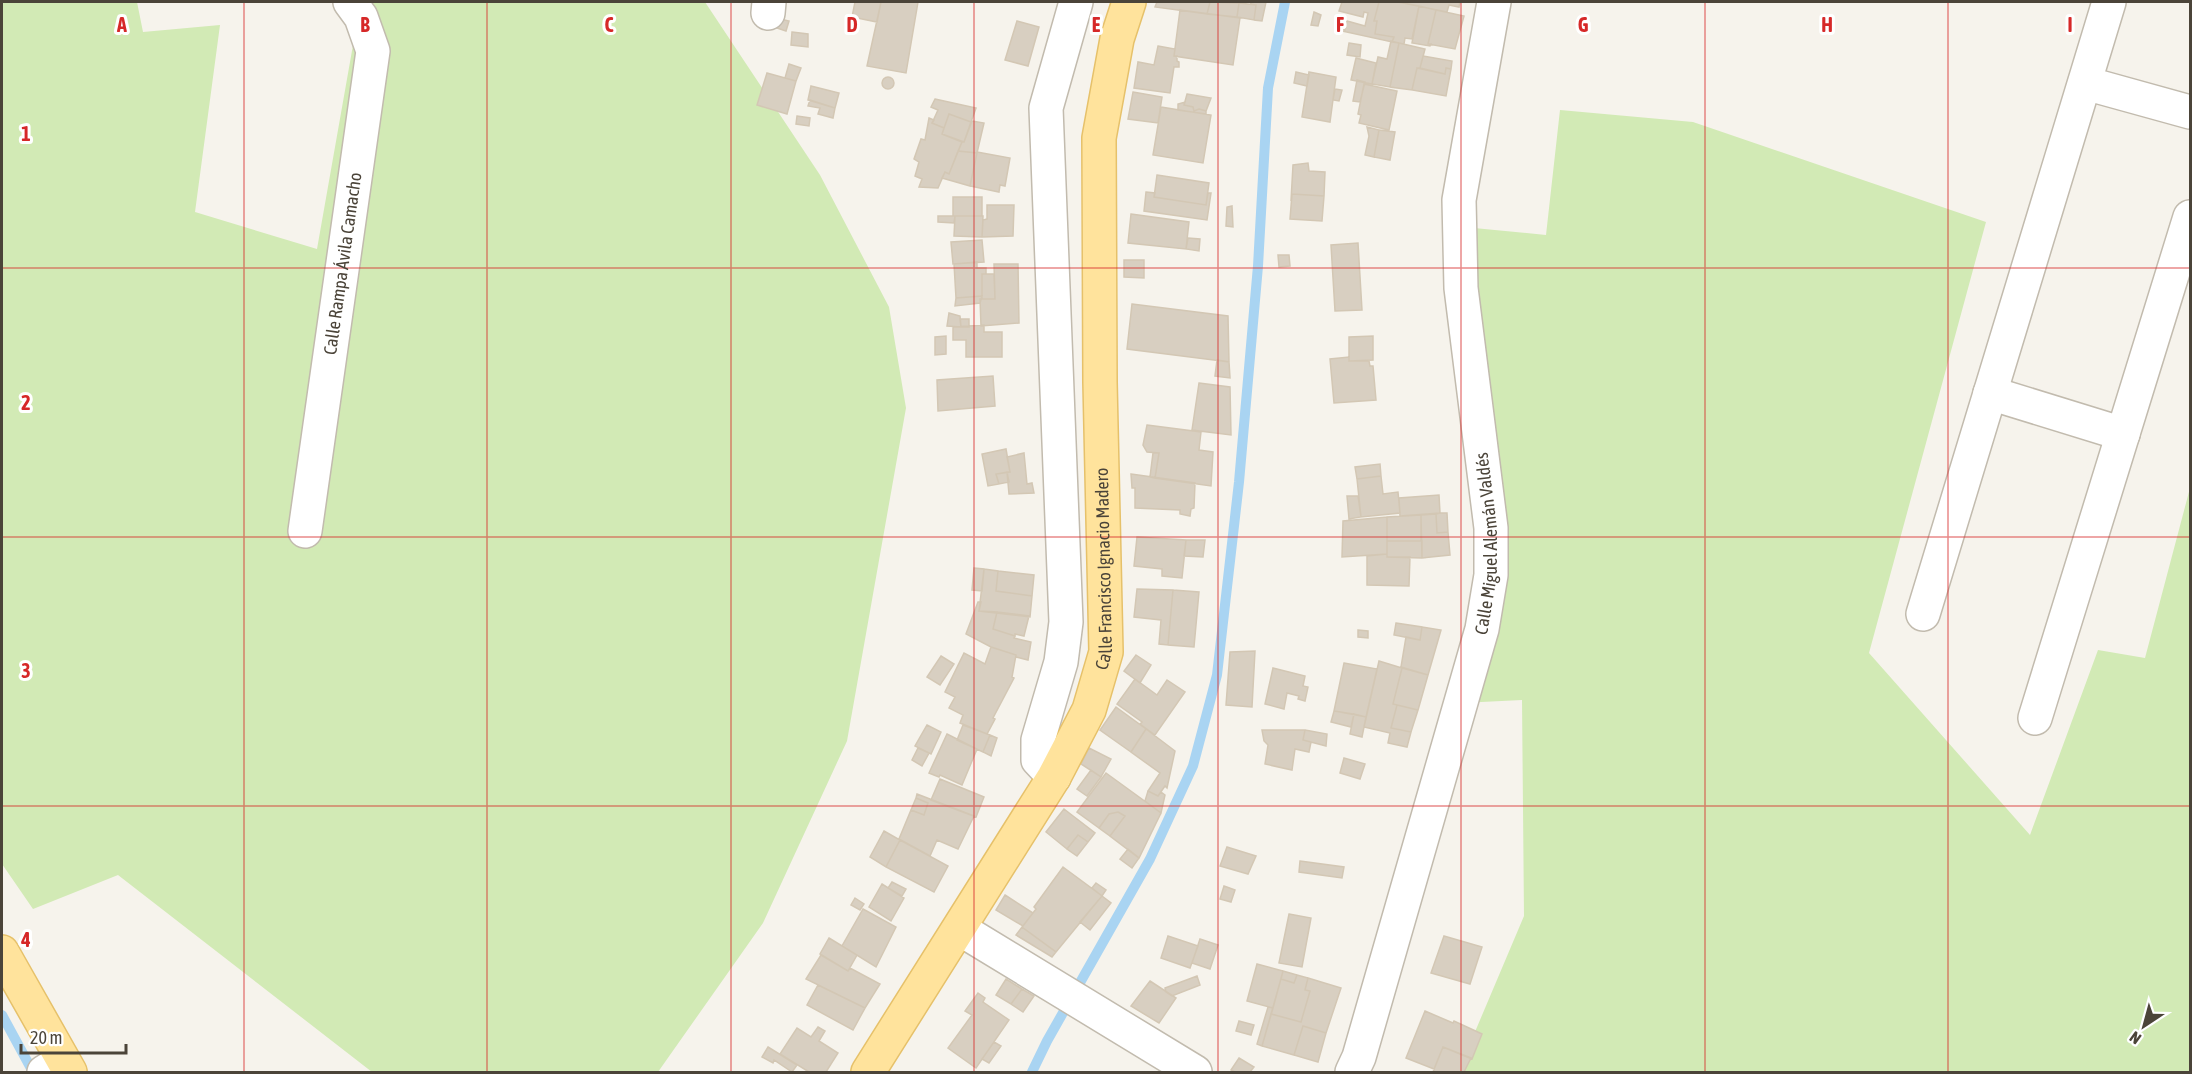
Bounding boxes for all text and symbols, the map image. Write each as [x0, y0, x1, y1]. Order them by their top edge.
text: A [116, 13, 127, 36]
text: B [360, 13, 370, 36]
text: C [605, 13, 614, 36]
text: D [846, 13, 858, 36]
text: E [1092, 13, 1101, 36]
text: F [1336, 13, 1344, 36]
text: G [1578, 13, 1589, 36]
text: H [1821, 13, 1833, 36]
text: I [2067, 13, 2073, 36]
text: 1 [21, 122, 31, 145]
street label: Calle Rampa Ávila Camacho [319, 171, 366, 356]
text: 2 [21, 391, 31, 414]
street label: Calle Miguel Alemán Valdés [1470, 451, 1501, 637]
street label: Calle Francisco Ignacio Madero [1090, 467, 1116, 672]
text: 3 [21, 659, 31, 682]
text: 4 [20, 928, 31, 951]
north arrow [2114, 996, 2174, 1056]
scale bar [21, 1017, 126, 1055]
text: 20 m [30, 1027, 62, 1048]
text: N [2126, 1028, 2144, 1048]

